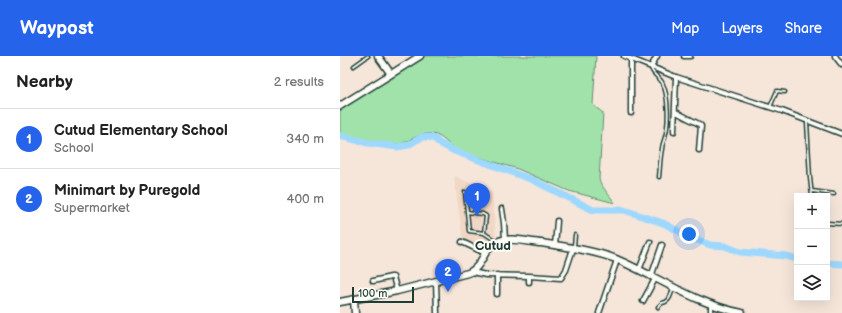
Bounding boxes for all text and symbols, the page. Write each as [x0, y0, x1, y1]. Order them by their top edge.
text: Waypost [20, 17, 94, 40]
text: Map [671, 20, 699, 37]
text: Layers [721, 20, 763, 37]
text: Share [785, 20, 822, 37]
text: Nearby [16, 72, 73, 92]
text: 2 results [274, 74, 324, 90]
text: Cutud Elementary School [54, 121, 228, 140]
text: 1 [26, 131, 32, 147]
text: 340 m [286, 131, 324, 147]
text: School [54, 140, 94, 156]
text: Minimart by Puregold [54, 181, 200, 200]
pin: 1 [464, 183, 490, 216]
text: 2 [25, 191, 33, 207]
text: 400 m [287, 191, 324, 207]
map controls [794, 193, 830, 301]
button: + [794, 193, 830, 229]
text: Supermarket [54, 200, 130, 216]
your location [679, 224, 699, 244]
button: − [794, 229, 830, 265]
district label: Cutud [475, 238, 511, 254]
pin: 2 [435, 259, 461, 292]
button: layers [794, 265, 830, 301]
scale bar [352, 285, 414, 304]
text: 100 m [358, 287, 387, 300]

